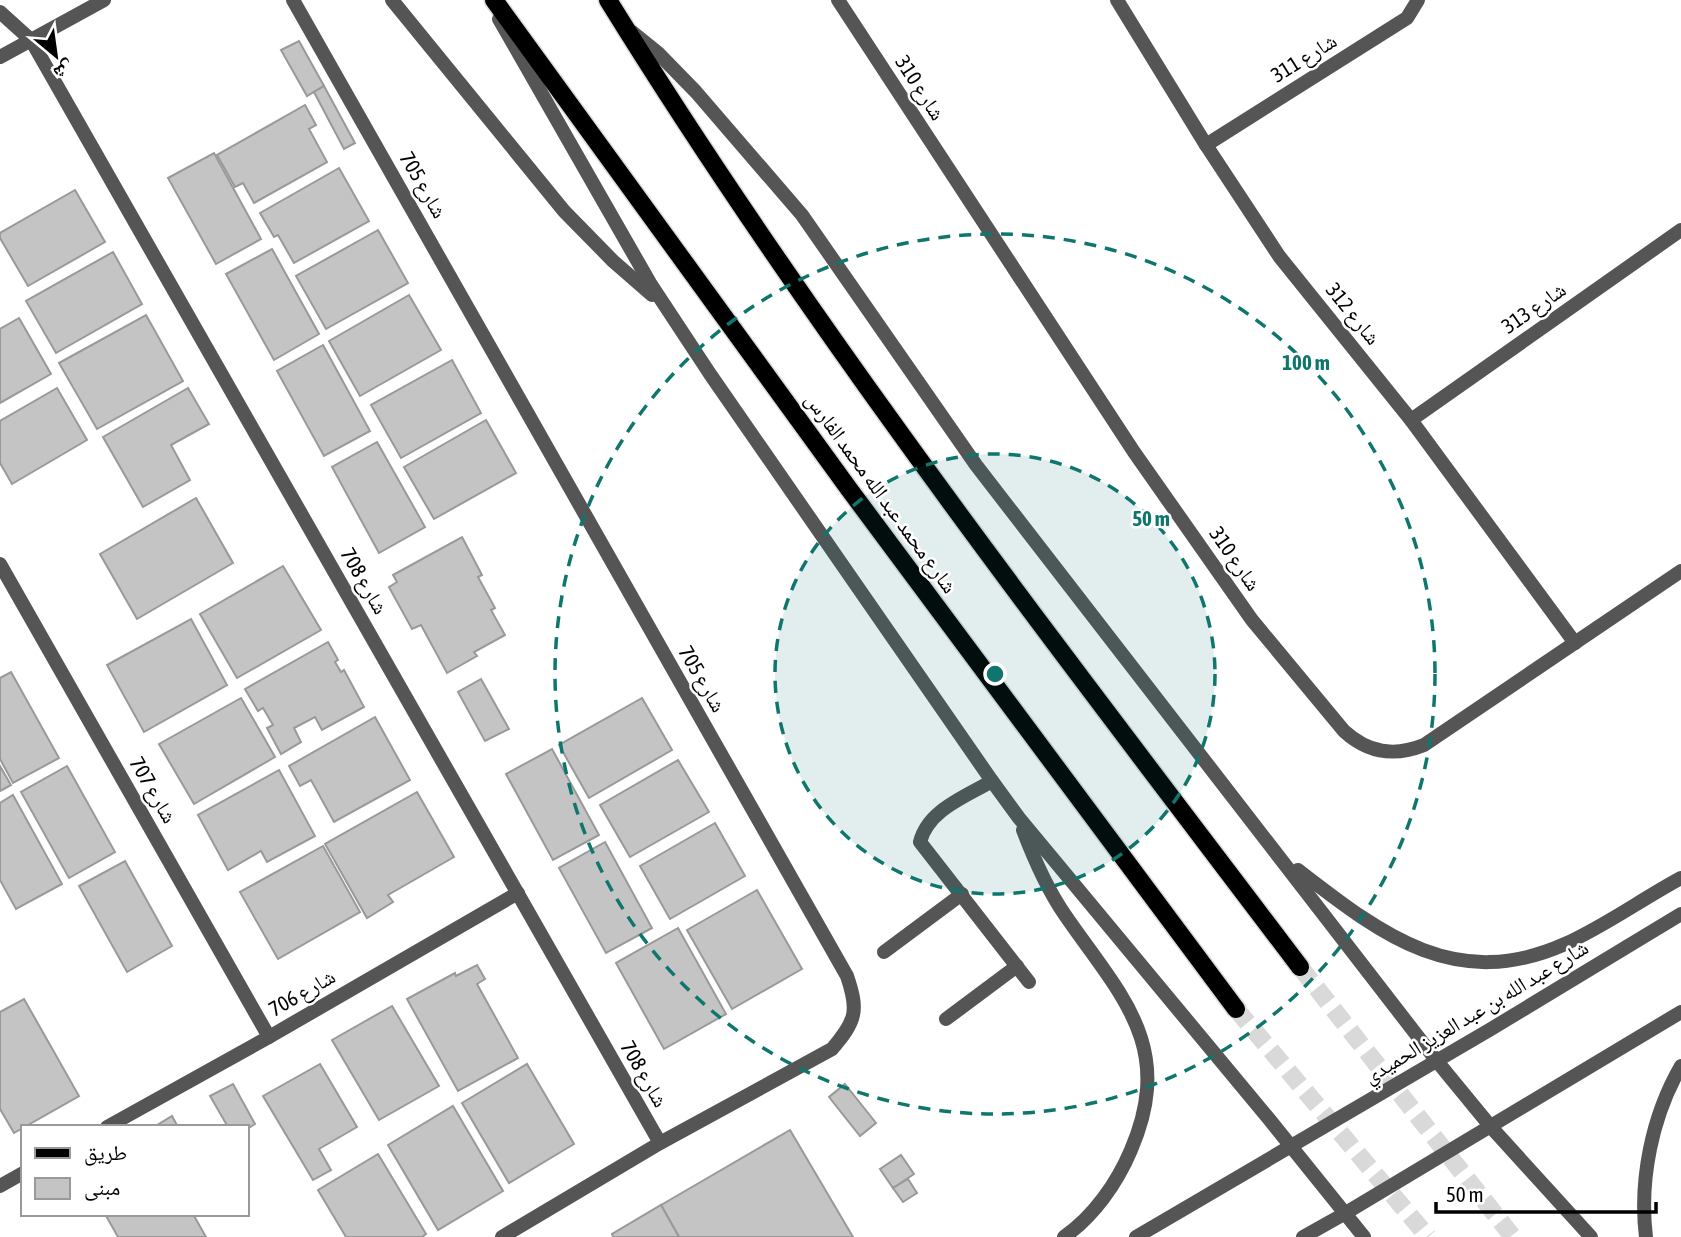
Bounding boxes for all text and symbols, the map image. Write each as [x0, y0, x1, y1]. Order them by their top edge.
north arrow [21, 21, 91, 91]
street label: شارع 311 [1266, 28, 1342, 88]
street label: شارع 310 [889, 51, 951, 125]
text: ش [50, 55, 78, 85]
street label: شارع 705 [394, 147, 452, 223]
street label: شارع 313 [1497, 277, 1571, 339]
street label: شارع 312 [1320, 278, 1386, 350]
text: 100 m [1282, 350, 1330, 374]
street label: شارع محمد عبد الله محمد الفارس [799, 388, 963, 598]
text: 50 m [1132, 506, 1170, 530]
street label: شارع 310 [1204, 522, 1266, 596]
street label: شارع 708 [335, 543, 393, 619]
street label: شارع 705 [673, 641, 731, 717]
centre of rings [983, 662, 1007, 686]
street label: شارع 707 [124, 752, 182, 828]
street label: شارع عبد الله بن عبد العزيز الحميدي [1359, 935, 1595, 1092]
street label: شارع 706 [264, 964, 340, 1022]
street label: شارع 708 [615, 1036, 673, 1112]
legend [21, 1125, 248, 1216]
text: طريق [84, 1140, 127, 1166]
scale bar [1436, 1170, 1656, 1214]
text: مبنى [84, 1175, 120, 1201]
text: 50 m [1446, 1182, 1484, 1206]

